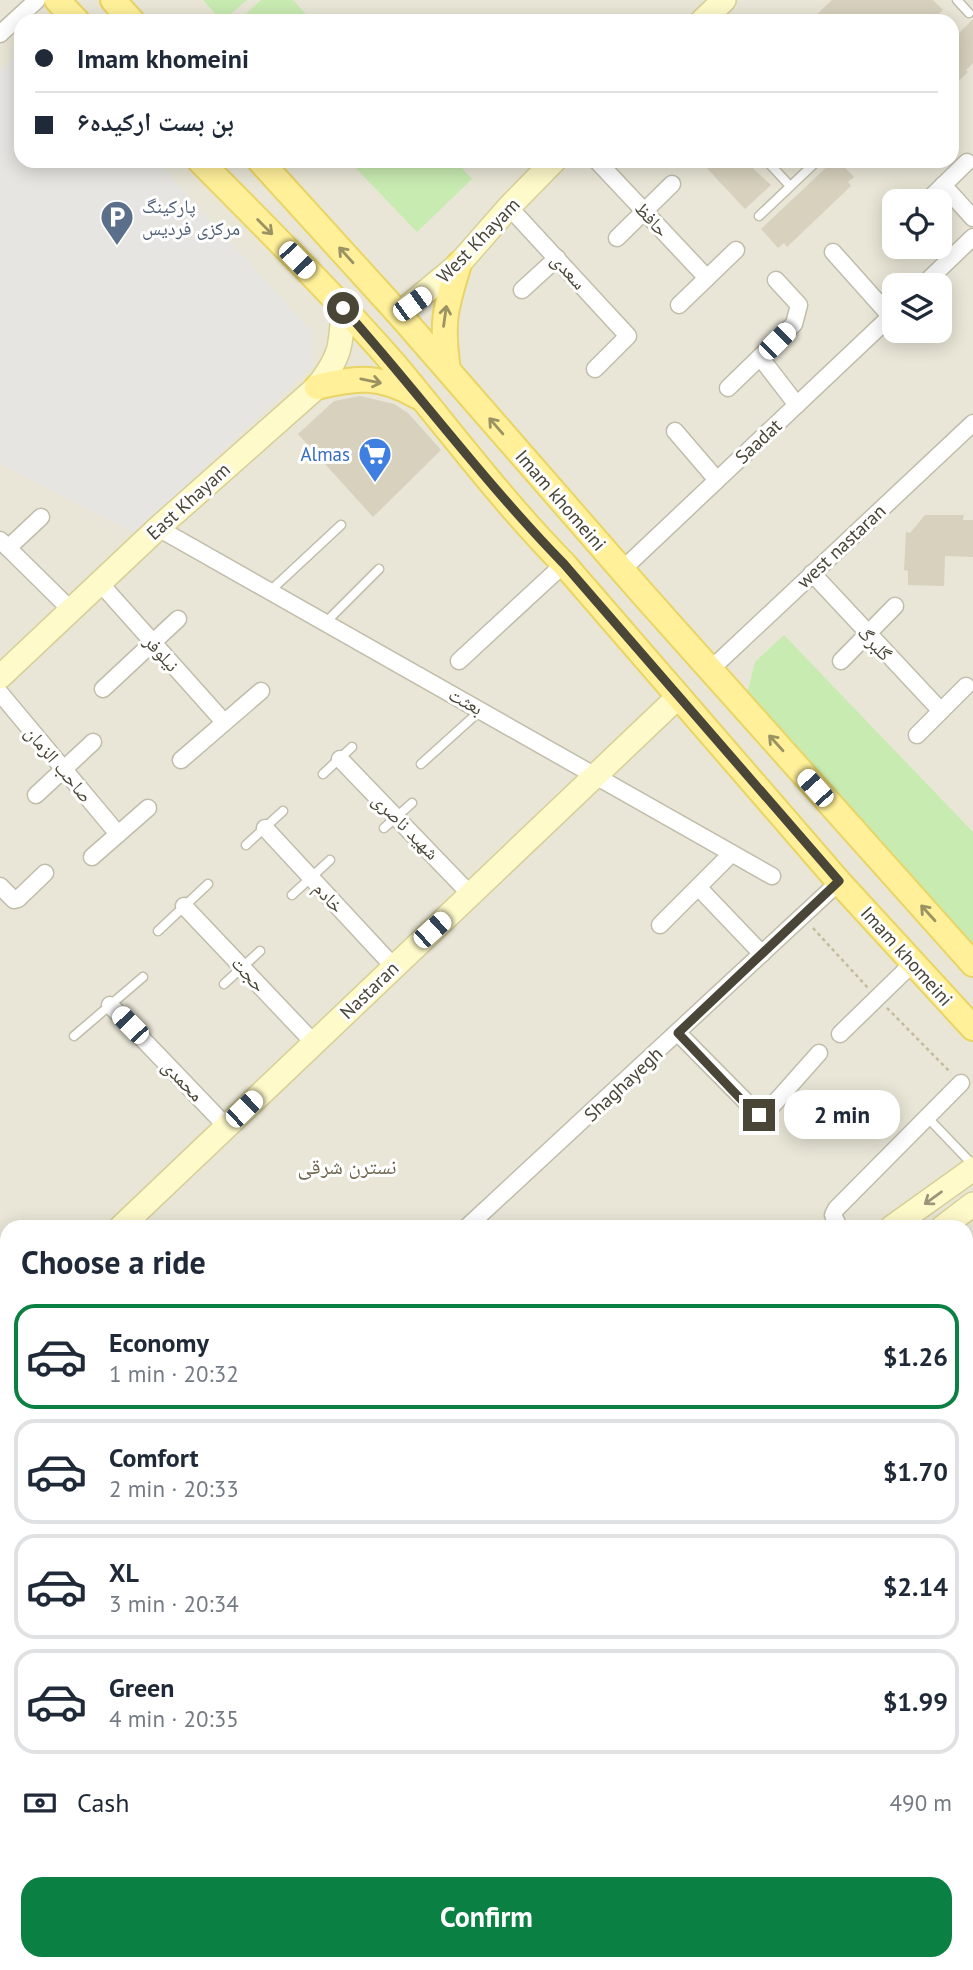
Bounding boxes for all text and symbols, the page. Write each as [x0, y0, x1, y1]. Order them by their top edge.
text: Imam khomeini [77, 42, 249, 75]
text: بن بست ارکیده۶ [77, 105, 234, 138]
map controls [882, 189, 952, 343]
button: locate [882, 189, 952, 259]
street label: West Khayam [431, 192, 525, 288]
place label: پارکینگ مرکزی فردیس [142, 194, 240, 240]
street label: حافظ [630, 196, 674, 242]
parking icon: پارکینگ مرکزی فردیس [98, 198, 136, 247]
one-way arrow [256, 218, 273, 235]
car [275, 238, 320, 282]
one-way arrow [337, 247, 354, 264]
street label: سعدی [546, 248, 592, 294]
button: layers [882, 273, 952, 343]
car [389, 283, 436, 325]
route start [327, 292, 359, 324]
one-way arrow [438, 306, 451, 328]
car [755, 319, 800, 363]
one-way arrow [359, 374, 382, 388]
street label: Saadat [730, 413, 787, 469]
one-way arrow [488, 417, 504, 435]
supermarket icon: Almas [356, 435, 394, 484]
place label: Almas [300, 442, 350, 466]
street label: Imam khomeini [511, 444, 611, 556]
street label: East Khayam [141, 457, 235, 545]
street label: west nastaran [792, 499, 890, 593]
street label: گلبرگ [853, 620, 897, 666]
street label: نیلوفر [139, 629, 185, 676]
street label: بعثت [445, 682, 487, 720]
street label: صاحب الزمان [20, 721, 98, 807]
one-way arrow [768, 735, 784, 753]
car [794, 765, 837, 811]
street label: شهید ناصری [367, 787, 445, 865]
street label: خادم [307, 876, 349, 919]
street label: Imam khomeini [856, 901, 958, 1011]
one-way arrow [919, 905, 936, 922]
car [410, 908, 455, 952]
street label: حجت [226, 951, 272, 997]
street label: Nastaran [335, 956, 403, 1024]
car [108, 1003, 153, 1047]
street label: Shaghayegh [579, 1042, 667, 1126]
street label: محمدی [157, 1054, 209, 1106]
car [222, 1087, 267, 1131]
callout: 2 min [784, 1090, 899, 1140]
route end [743, 1099, 775, 1131]
text: 2 min [814, 1100, 870, 1129]
district label: نسترن شرقی [297, 1153, 397, 1180]
one-way arrow [924, 1191, 943, 1205]
text: Choose a ride [21, 1241, 206, 1283]
icon: car [25, 1325, 88, 1388]
text: Economy [109, 1326, 209, 1359]
text: $1.26 [883, 1340, 948, 1373]
text: 1 min · 20:32 [109, 1359, 239, 1388]
icon: car [25, 1440, 88, 1503]
text: Comfort [109, 1441, 199, 1474]
text: $1.70 [883, 1455, 948, 1488]
text: 2 min · 20:33 [109, 1474, 239, 1503]
icon: car [25, 1555, 88, 1618]
text: XL [109, 1556, 139, 1589]
text: $2.14 [883, 1570, 948, 1603]
text: 3 min · 20:34 [109, 1589, 239, 1618]
icon: car [25, 1670, 88, 1733]
text: Green [109, 1671, 174, 1704]
text: $1.99 [883, 1685, 948, 1718]
text: 4 min · 20:35 [109, 1704, 239, 1733]
icon: cash [21, 1784, 59, 1822]
text: Cash [77, 1786, 129, 1819]
text: 490 m [890, 1788, 952, 1817]
button: Confirm [21, 1877, 952, 1957]

